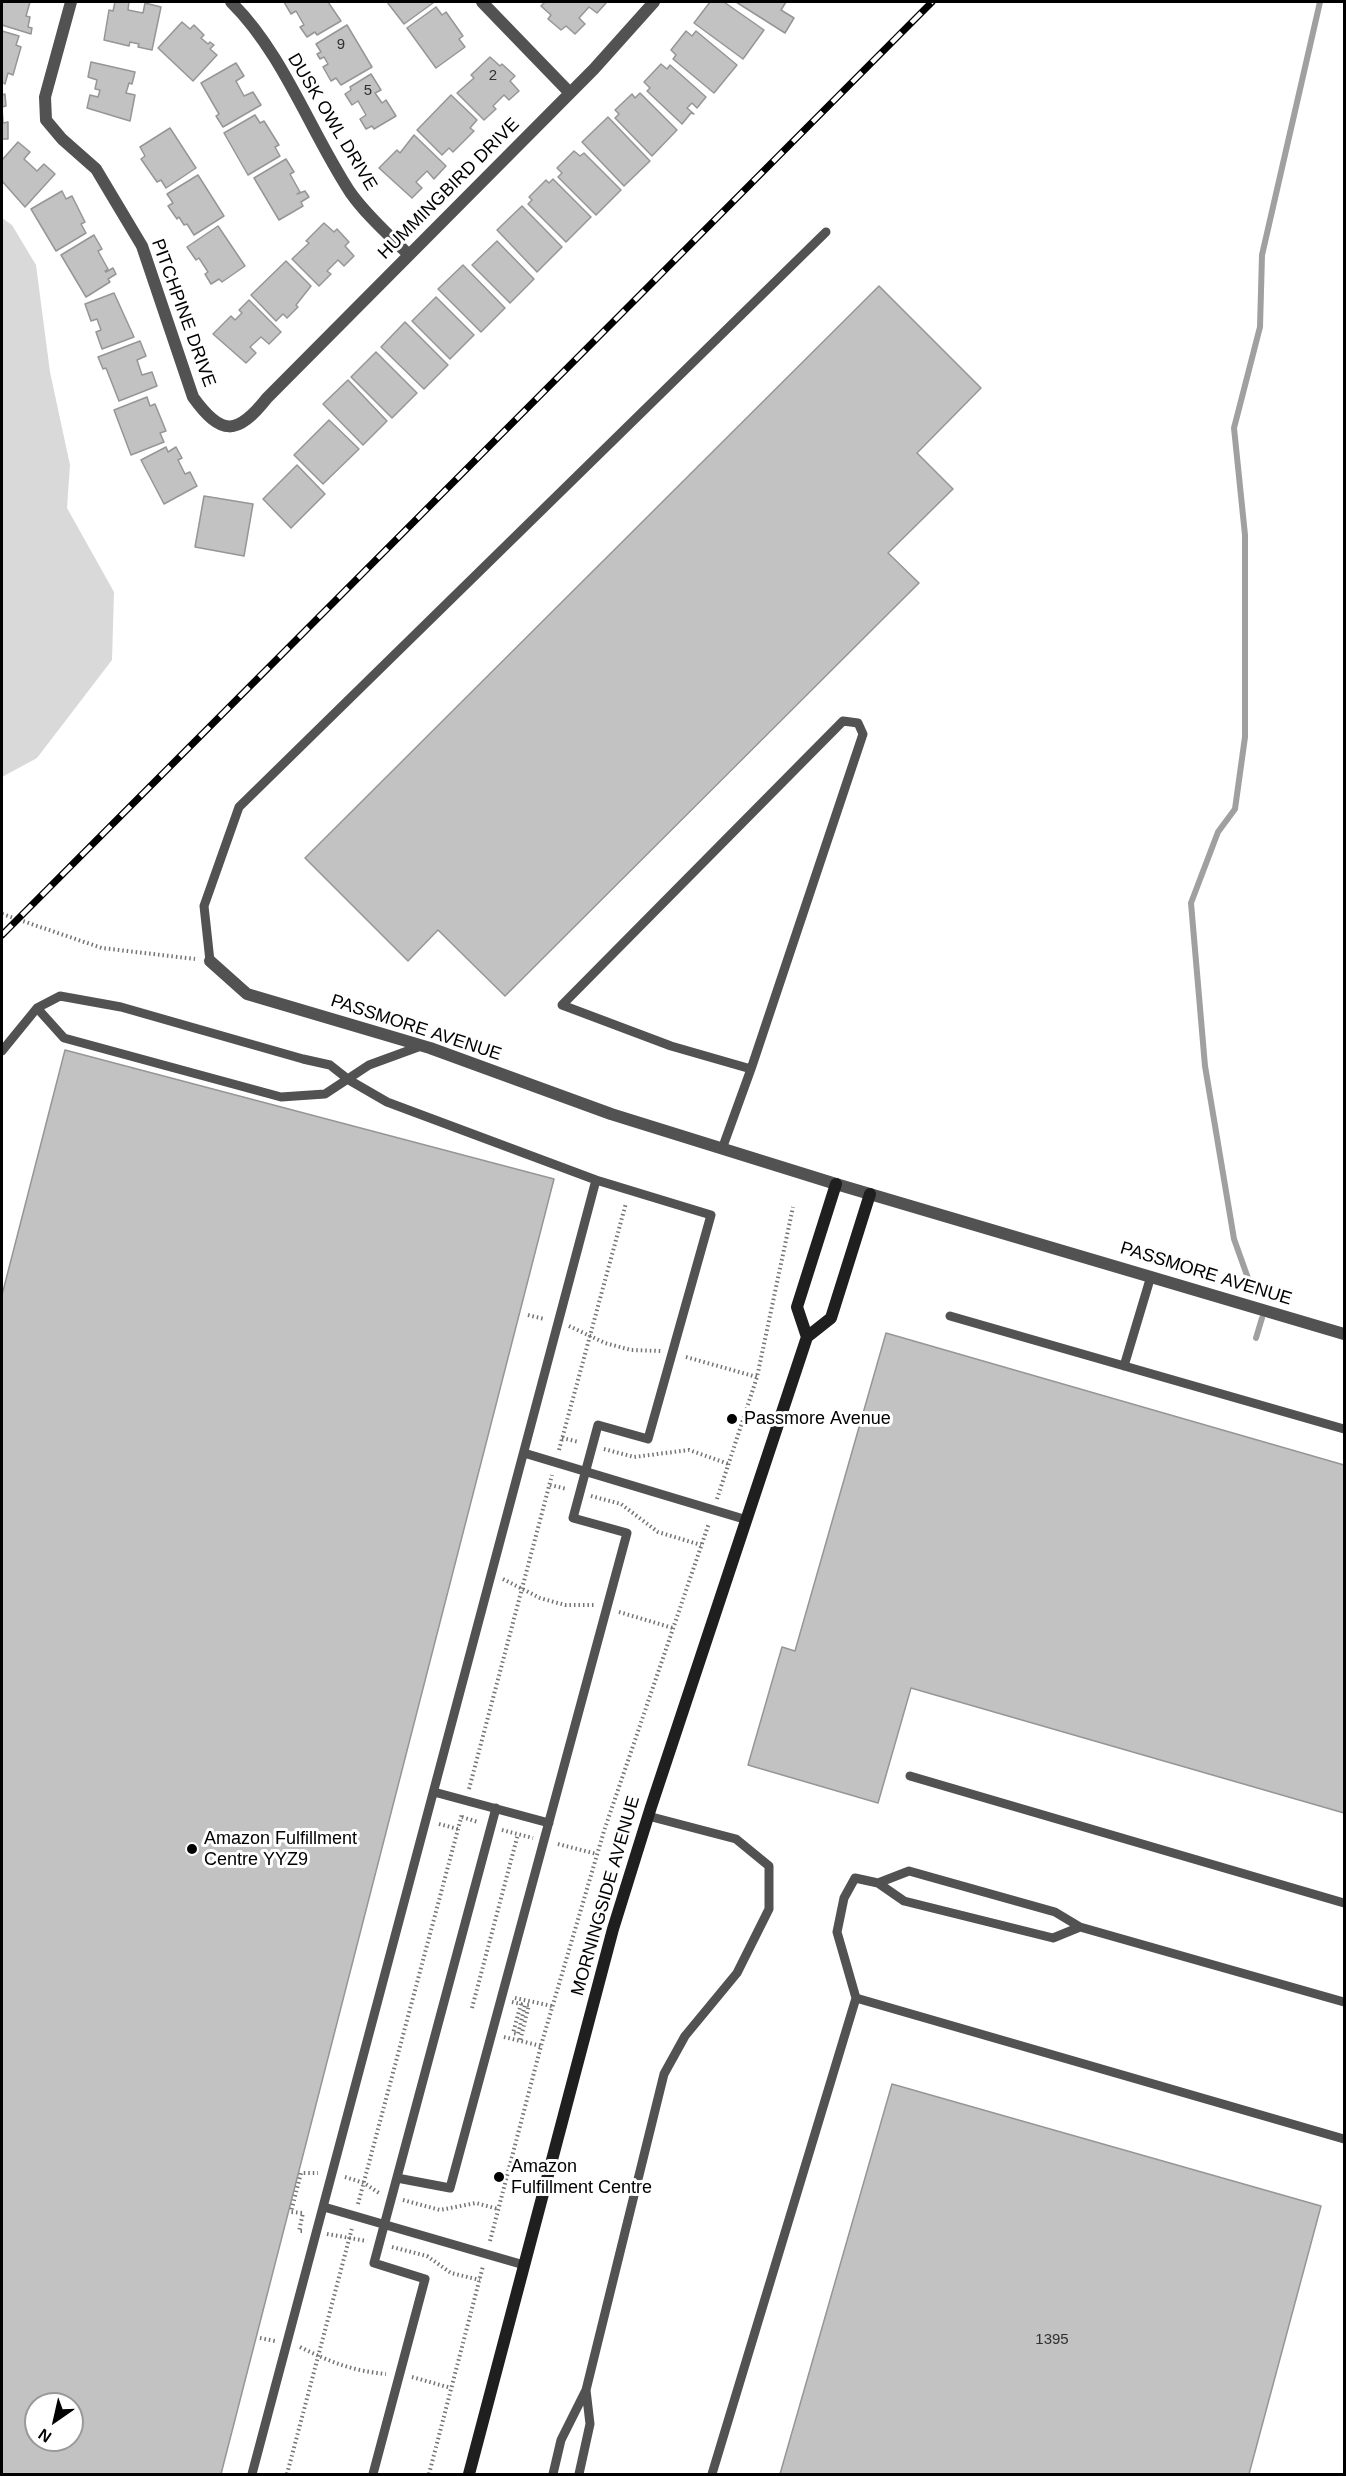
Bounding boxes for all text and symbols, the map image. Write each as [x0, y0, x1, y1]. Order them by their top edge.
house number: 9 [337, 36, 345, 54]
street label: DUSK OWL DRIVE [283, 50, 381, 194]
house number: 2 [489, 67, 497, 85]
house number: 5 [364, 82, 372, 100]
street label: HUMMINGBIRD DRIVE [374, 114, 524, 264]
street label: PITCHPINE DRIVE [146, 236, 220, 390]
street label: PASSMORE AVENUE [328, 990, 504, 1066]
street label: PASSMORE AVENUE [1118, 1238, 1294, 1310]
place label: Passmore Avenue [744, 1408, 891, 1430]
marker: Passmore Avenue [725, 1412, 739, 1426]
street label: MORNINGSIDE AVENUE [567, 1794, 645, 1998]
place label: Amazon Fulfillment Centre YYZ9 [204, 1828, 357, 1870]
marker: Amazon Fulfillment Centre YYZ9 [185, 1842, 199, 1856]
place label: Amazon Fulfillment Centre [511, 2156, 652, 2198]
marker: Amazon Fulfillment Centre [492, 2170, 506, 2184]
house number: 1395 [1035, 2331, 1069, 2349]
north arrow [24, 2392, 84, 2452]
text: N [35, 2425, 54, 2446]

